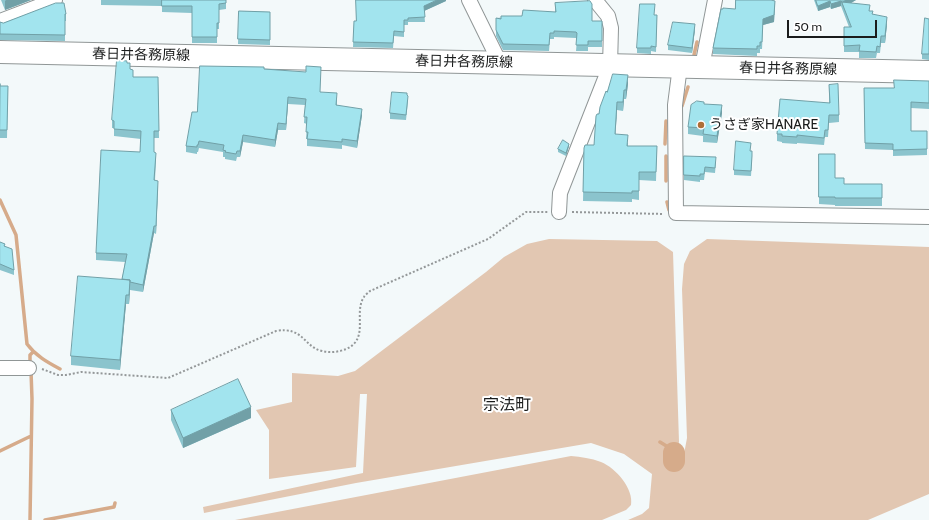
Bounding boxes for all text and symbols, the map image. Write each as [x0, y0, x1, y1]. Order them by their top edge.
scale bar [789, 12, 879, 38]
text: 50 m [794, 19, 822, 34]
street label: 春日井各務原線 [92, 46, 190, 64]
street label: 春日井各務原線 [415, 53, 513, 71]
street label: 春日井各務原線 [739, 60, 837, 78]
place label: うさぎ家HANARE [709, 117, 818, 133]
marker: うさぎ家HANARE [696, 120, 706, 130]
district label: 宗法町 [483, 395, 531, 415]

